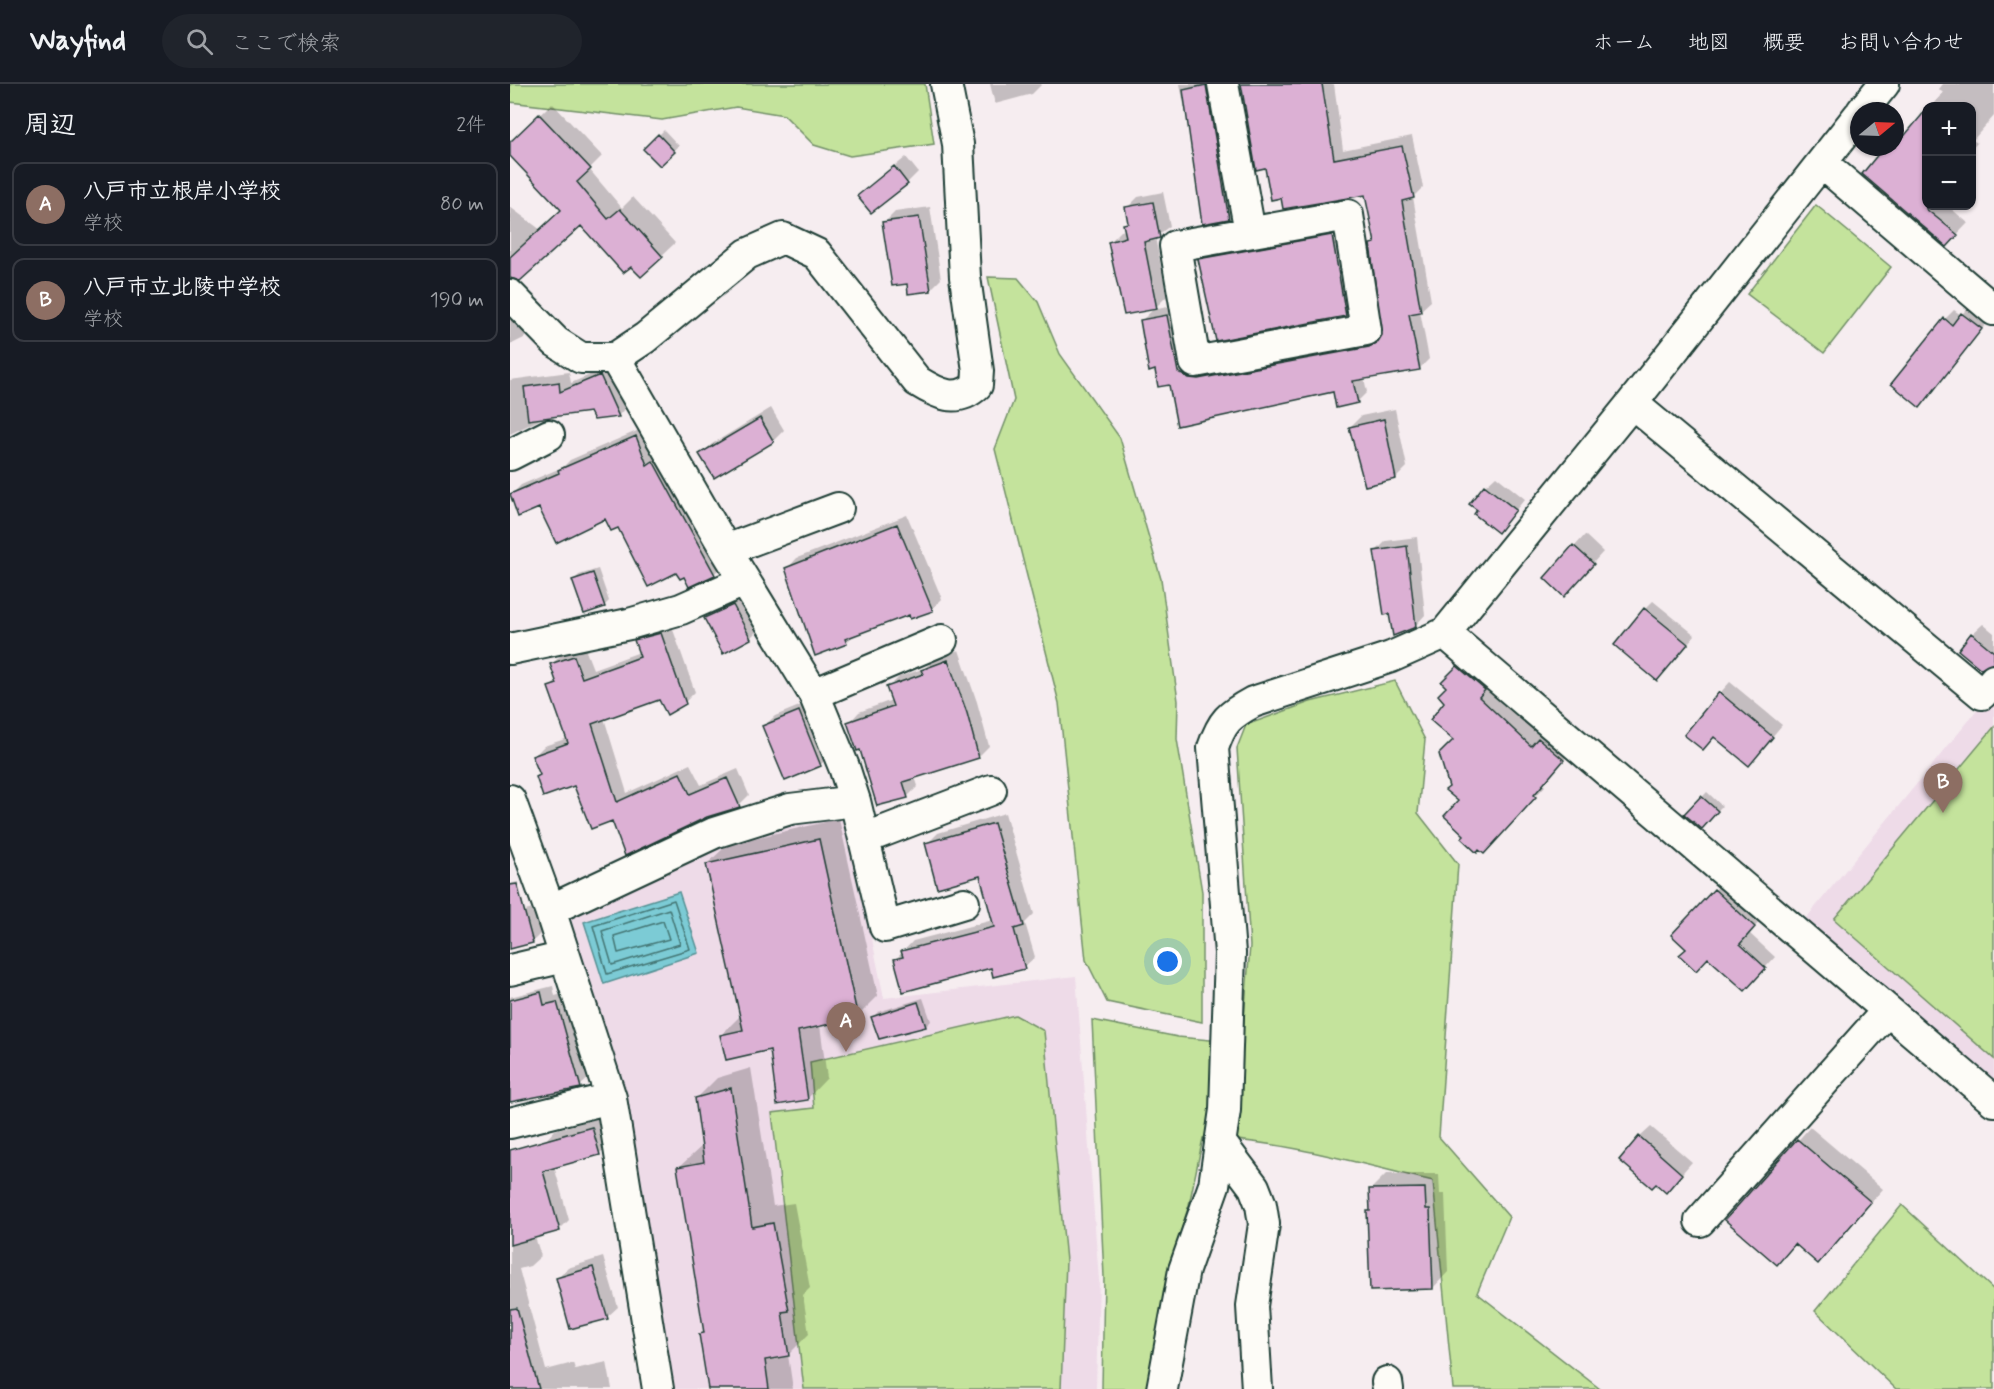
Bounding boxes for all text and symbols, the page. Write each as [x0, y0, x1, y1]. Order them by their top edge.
search box [162, 14, 582, 68]
text: Wayfind [30, 23, 126, 60]
icon: search [183, 25, 216, 58]
text: ホーム [1593, 29, 1655, 57]
text: 地図 [1688, 29, 1730, 57]
text: 概要 [1763, 29, 1805, 57]
text: お問い合わせ [1838, 29, 1964, 57]
text: ここで検索 [231, 30, 341, 58]
north arrow [1850, 102, 1904, 156]
map controls [1922, 102, 1976, 210]
button: + [1922, 102, 1976, 156]
text: 周辺 [24, 109, 76, 143]
text: 2件 [456, 112, 486, 139]
button: − [1922, 156, 1976, 210]
text: 八戸市立根岸小学校 [83, 178, 281, 206]
text: A [39, 191, 52, 218]
text: 80 m [440, 191, 484, 218]
text: 学校 [83, 210, 123, 237]
text: 八戸市立北陵中学校 [83, 274, 281, 302]
text: B [39, 287, 52, 314]
text: 190 m [430, 287, 484, 314]
text: 学校 [83, 306, 123, 333]
pin: B [1924, 764, 1962, 813]
your location [1153, 947, 1182, 976]
pin: A [826, 1002, 866, 1052]

